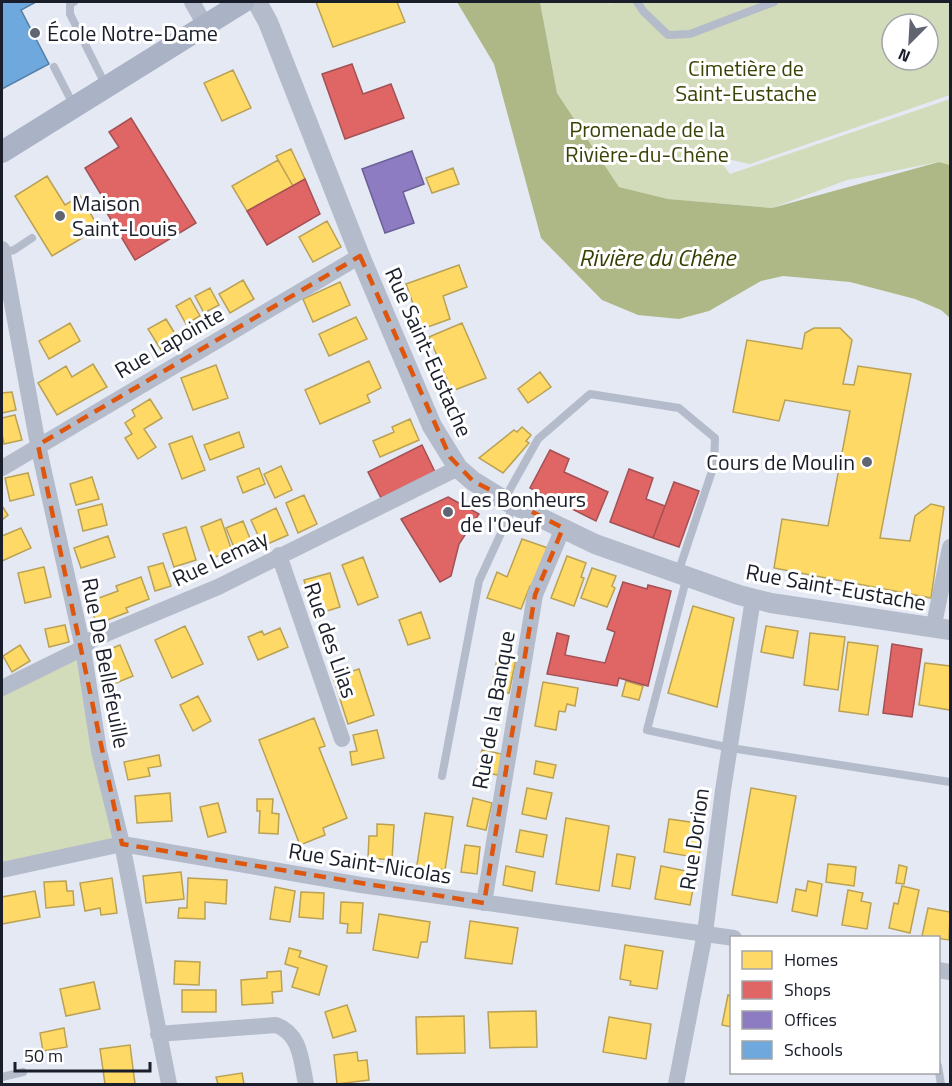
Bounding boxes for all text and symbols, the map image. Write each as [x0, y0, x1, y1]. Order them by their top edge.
north arrow [880, 12, 940, 72]
place label: École Notre-Dame [47, 16, 218, 50]
marker: École Notre-Dame [28, 26, 42, 40]
text: N [894, 42, 914, 69]
park label: Cimetière de Saint-Eustache [675, 51, 817, 110]
park label: Promenade de la Rivière-du-Chêne [565, 112, 729, 171]
place label: Maison Saint-Louis [72, 186, 177, 245]
marker: Maison Saint-Louis [53, 209, 67, 223]
water label: Rivière du Chêne [579, 239, 737, 275]
street label: Rue Saint-Eustache [376, 262, 482, 442]
street label: Rue Lapointe [108, 297, 230, 387]
place label: Cours de Moulin [706, 445, 855, 479]
marker: Cours de Moulin [860, 455, 874, 469]
place label: Les Bonheurs de l'Oeuf [460, 482, 586, 541]
marker: Les Bonheurs de l'Oeuf [441, 505, 455, 519]
street label: Rue Lemay [166, 521, 274, 595]
street label: Rue Saint-Eustache [743, 554, 929, 620]
street label: Rue De Bellefeuille [73, 575, 139, 751]
street label: Rue des Lilas [295, 577, 367, 703]
street label: Rue de la Banque [462, 628, 524, 792]
street label: Rue Dorion [670, 786, 718, 892]
street label: Rue Saint-Nicolas [286, 833, 454, 893]
legend [730, 936, 940, 1074]
text: Homes [784, 946, 838, 973]
text: Shops [784, 976, 831, 1003]
text: Offices [784, 1006, 837, 1033]
scale bar [15, 1035, 150, 1073]
text: Schools [784, 1036, 843, 1063]
text: 50 m [24, 1042, 63, 1069]

